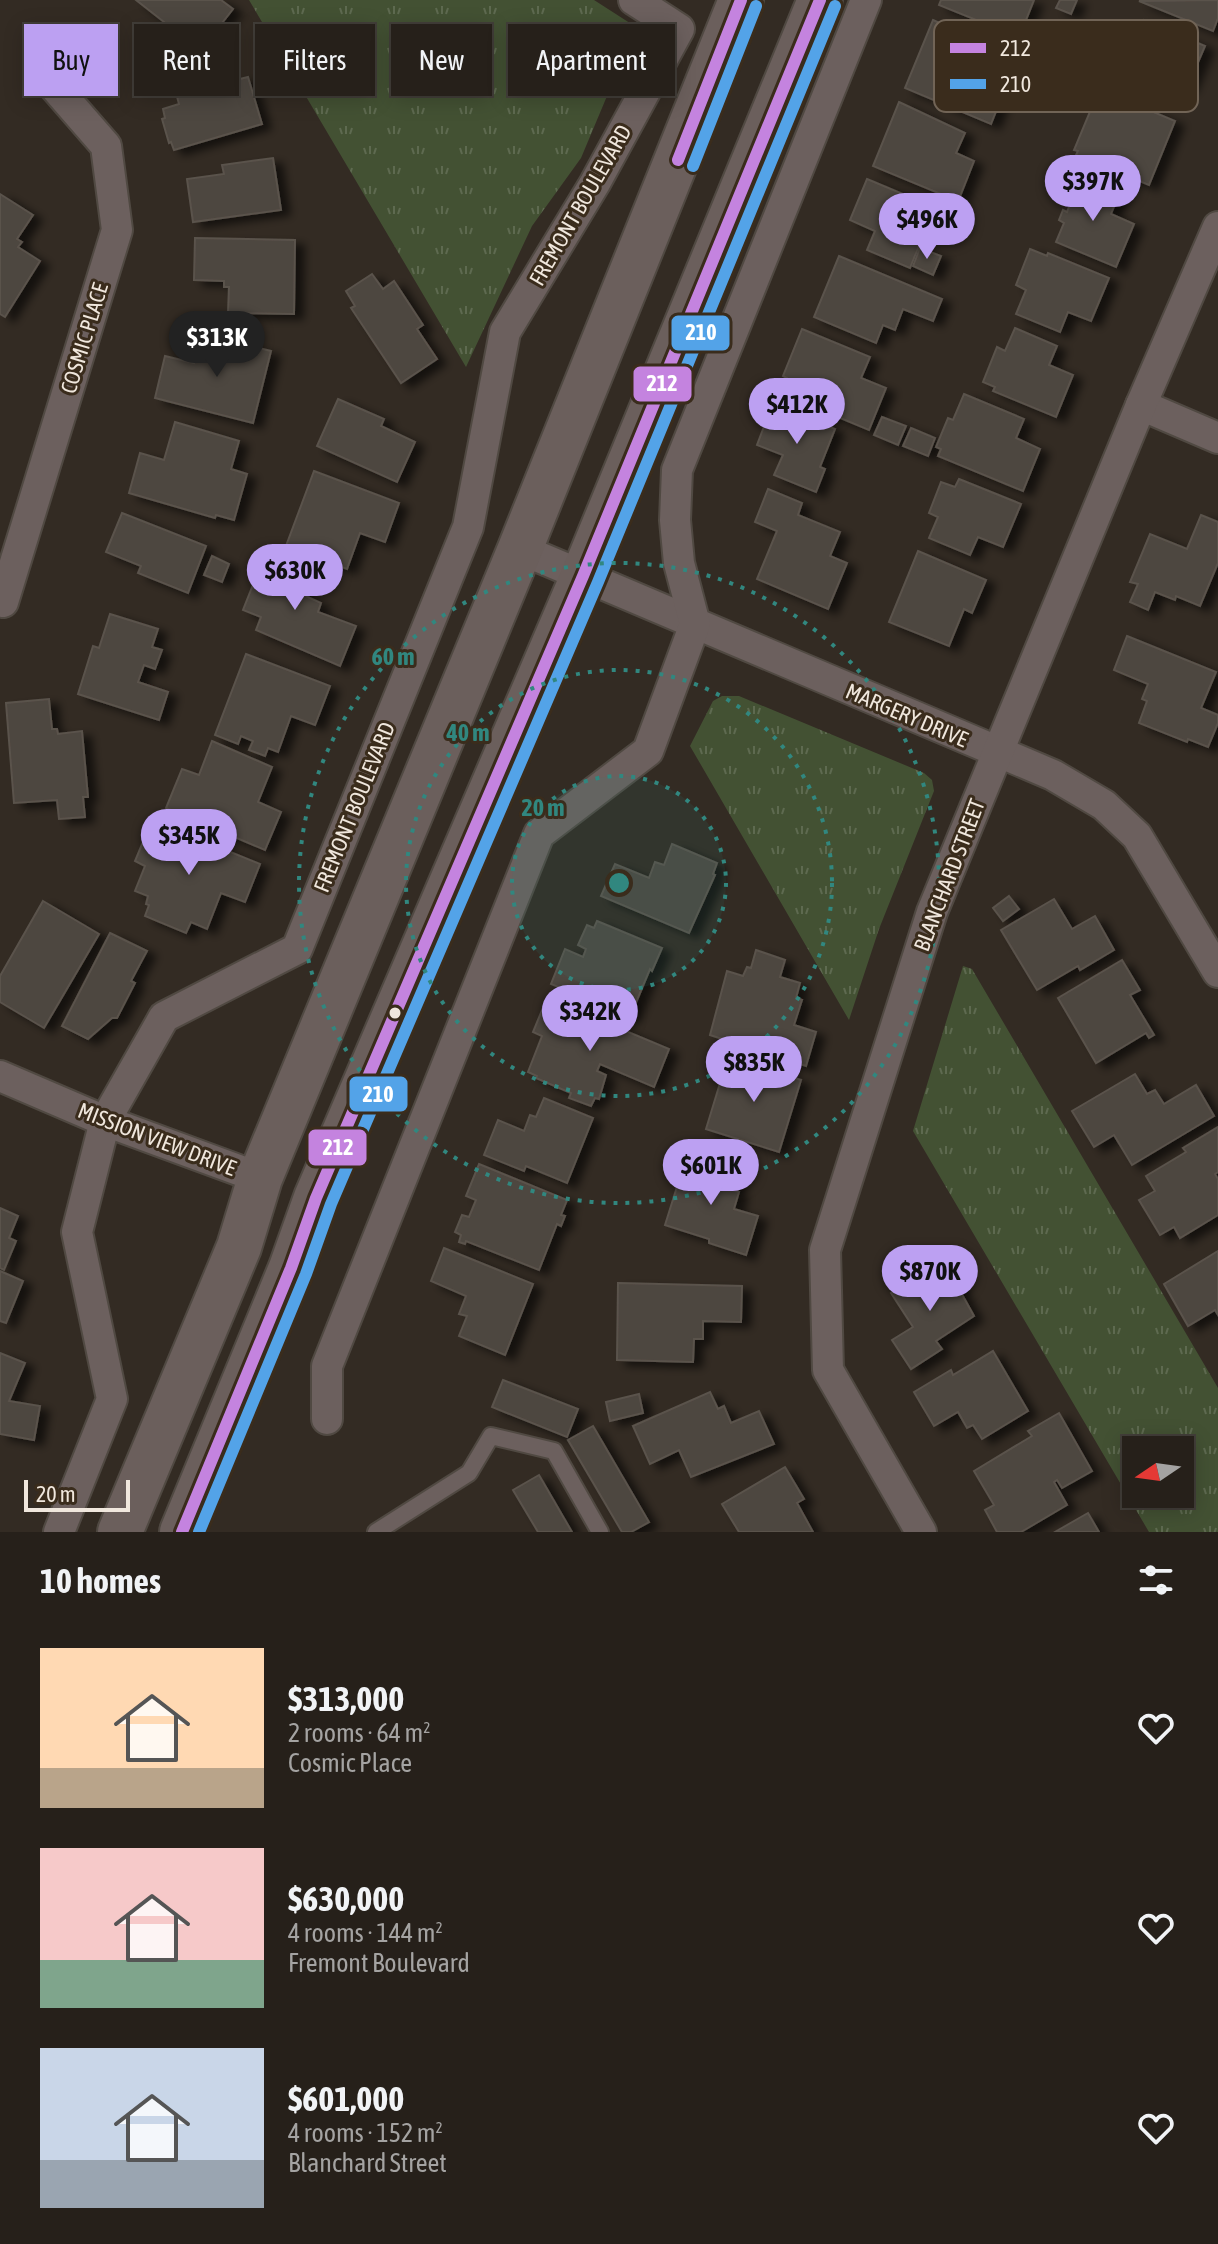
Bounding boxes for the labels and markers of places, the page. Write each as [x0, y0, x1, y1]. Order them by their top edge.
pin: $397K [1037, 155, 1149, 223]
pin: $496K [871, 193, 983, 261]
pin: $313K [161, 311, 273, 379]
pin: $412K [741, 378, 853, 446]
pin: $630K [239, 544, 351, 612]
pin: $345K [133, 809, 245, 877]
centre of rings [605, 869, 633, 897]
pin: $342K [534, 985, 646, 1053]
unlabelled marker [387, 1005, 403, 1021]
pin: $835K [698, 1036, 810, 1104]
pin: $601K [655, 1139, 767, 1207]
pin: $870K [874, 1245, 986, 1313]

